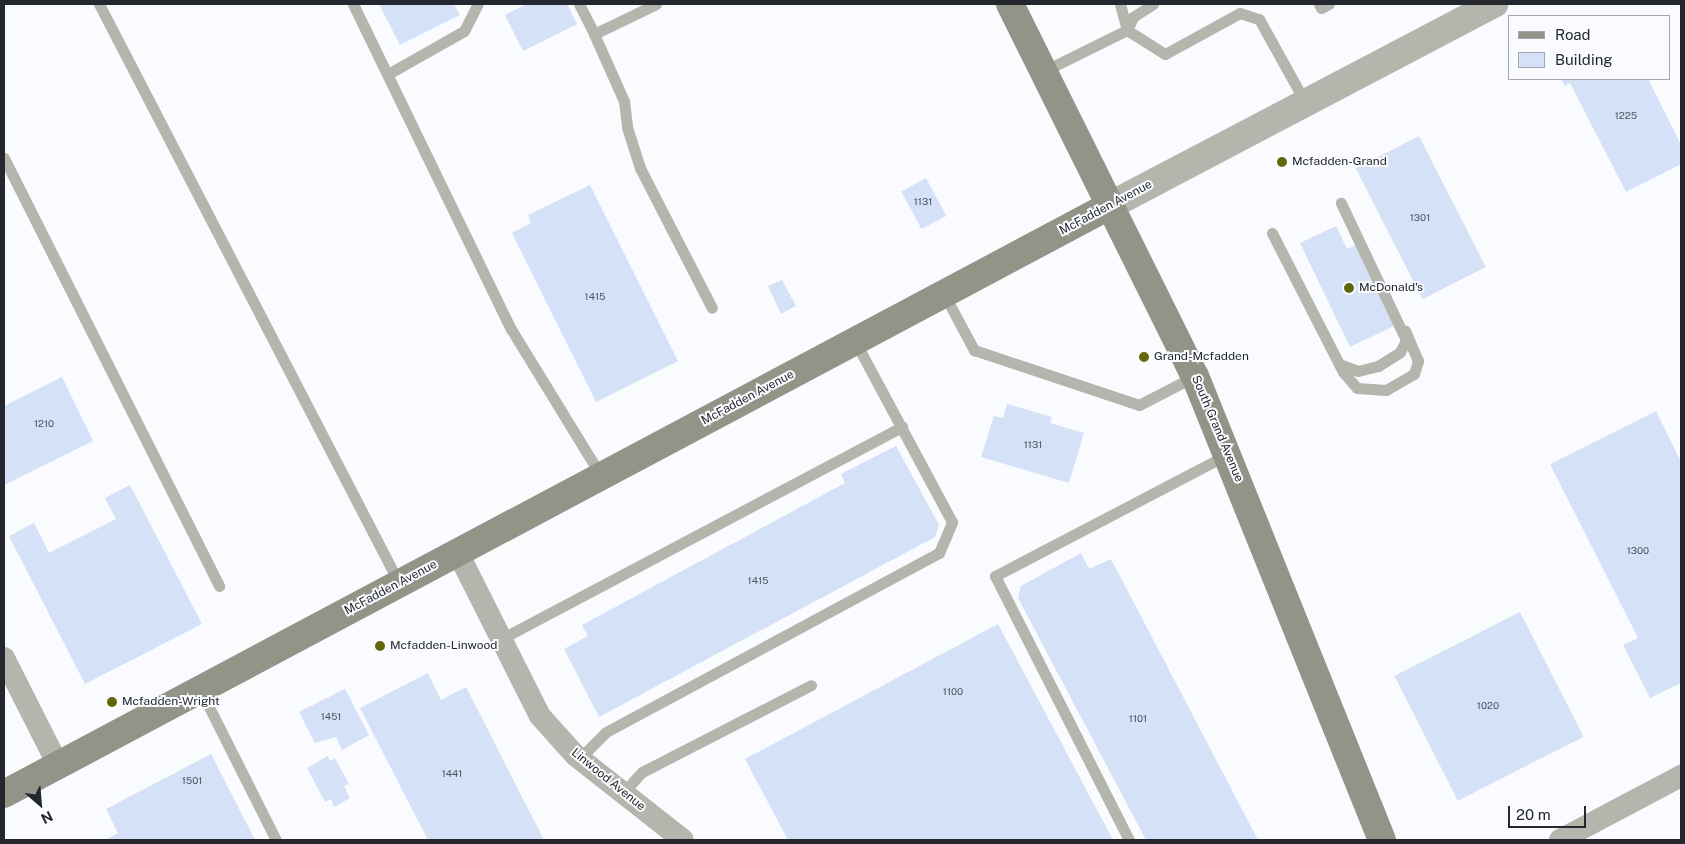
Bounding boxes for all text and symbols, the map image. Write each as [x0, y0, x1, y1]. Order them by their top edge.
legend [1508, 15, 1670, 80]
text: Road [1555, 26, 1591, 43]
text: Building [1555, 51, 1613, 68]
house number: 1225 [1615, 110, 1637, 122]
place label: Mcfadden-Grand [1292, 155, 1387, 169]
marker: Mcfadden-Grand [1276, 156, 1288, 168]
street label: McFadden Avenue [1057, 178, 1155, 238]
house number: 1131 [914, 196, 932, 208]
house number: 1301 [1410, 212, 1430, 224]
place label: McDonald's [1359, 281, 1423, 295]
marker: McDonald's [1343, 282, 1355, 294]
house number: 1415 [585, 291, 605, 303]
place label: Grand-Mcfadden [1154, 350, 1249, 364]
marker: Grand-Mcfadden [1138, 351, 1150, 363]
street label: McFadden Avenue [699, 368, 797, 428]
street label: South Grand Avenue [1188, 374, 1246, 484]
house number: 1210 [34, 418, 54, 430]
house number: 1131 [1024, 439, 1042, 451]
house number: 1300 [1627, 545, 1649, 557]
street label: McFadden Avenue [342, 558, 440, 618]
house number: 1415 [748, 575, 768, 587]
place label: Mcfadden-Linwood [390, 639, 497, 653]
marker: Mcfadden-Linwood [374, 640, 386, 652]
house number: 1100 [943, 686, 963, 698]
place label: Mcfadden-Wright [122, 695, 220, 709]
marker: Mcfadden-Wright [106, 696, 118, 708]
house number: 1020 [1477, 700, 1499, 712]
house number: 1451 [321, 711, 341, 723]
house number: 1101 [1129, 713, 1147, 725]
street label: Linwood Avenue [568, 746, 648, 814]
house number: 1441 [442, 768, 462, 780]
house number: 1501 [182, 775, 202, 787]
north arrow [15, 779, 65, 829]
scale bar [1510, 796, 1588, 828]
text: 20 m [1516, 806, 1551, 823]
text: N [38, 808, 55, 827]

